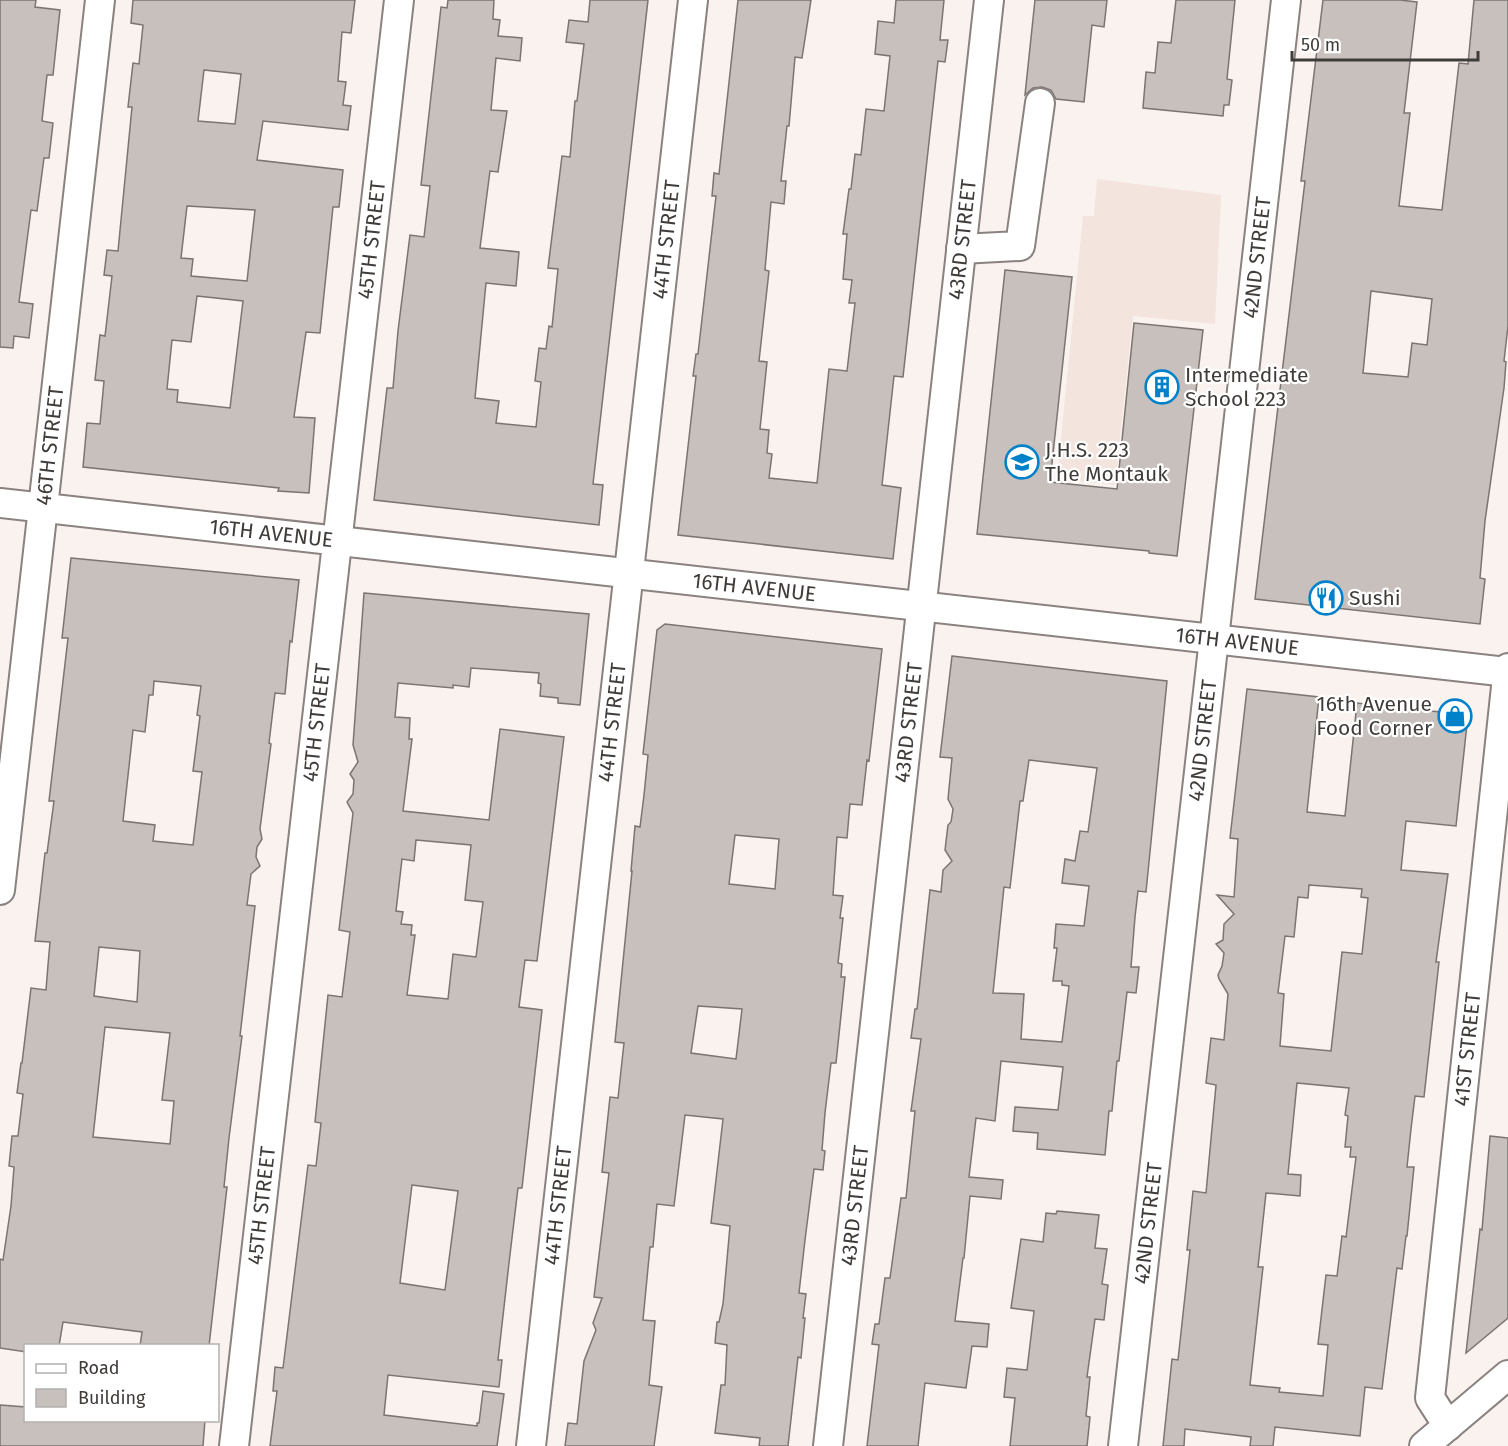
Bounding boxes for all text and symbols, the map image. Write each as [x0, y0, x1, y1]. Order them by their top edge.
scale bar [1292, 24, 1478, 62]
text: 50 m [1301, 34, 1340, 56]
street label: 44TH STREET [647, 178, 686, 301]
street label: 43RD STREET [943, 178, 982, 301]
street label: 45TH STREET [352, 179, 391, 301]
street label: 42ND STREET [1237, 195, 1277, 320]
place label: Intermediate School 223 [1185, 362, 1308, 412]
building icon: Intermediate School 223 [1144, 369, 1180, 405]
street label: 46TH STREET [30, 385, 70, 507]
place label: J.H.S. 223 The Montauk [1045, 437, 1168, 487]
school or university icon: J.H.S. 223 The Montauk [1004, 444, 1040, 480]
street label: 16TH AVENUE [208, 514, 334, 553]
street label: 16TH AVENUE [691, 568, 817, 607]
restaurant icon: Sushi [1308, 580, 1344, 616]
place label: Sushi [1349, 585, 1401, 611]
street label: 16TH AVENUE [1174, 622, 1300, 661]
street label: 44TH STREET [592, 661, 632, 784]
street label: 43RD STREET [889, 661, 928, 784]
street label: 45TH STREET [297, 662, 336, 783]
street label: 42ND STREET [1183, 678, 1222, 803]
place label: 16th Avenue Food Corner [1316, 691, 1432, 741]
shop icon: 16th Avenue Food Corner [1437, 698, 1473, 734]
street label: 41ST STREET [1448, 991, 1486, 1108]
street label: 44TH STREET [538, 1144, 578, 1267]
street label: 43RD STREET [835, 1144, 874, 1267]
street label: 45TH STREET [242, 1145, 281, 1266]
street label: 42ND STREET [1128, 1161, 1168, 1286]
legend [24, 1344, 219, 1422]
text: Road [78, 1357, 120, 1379]
text: Building [78, 1387, 146, 1409]

